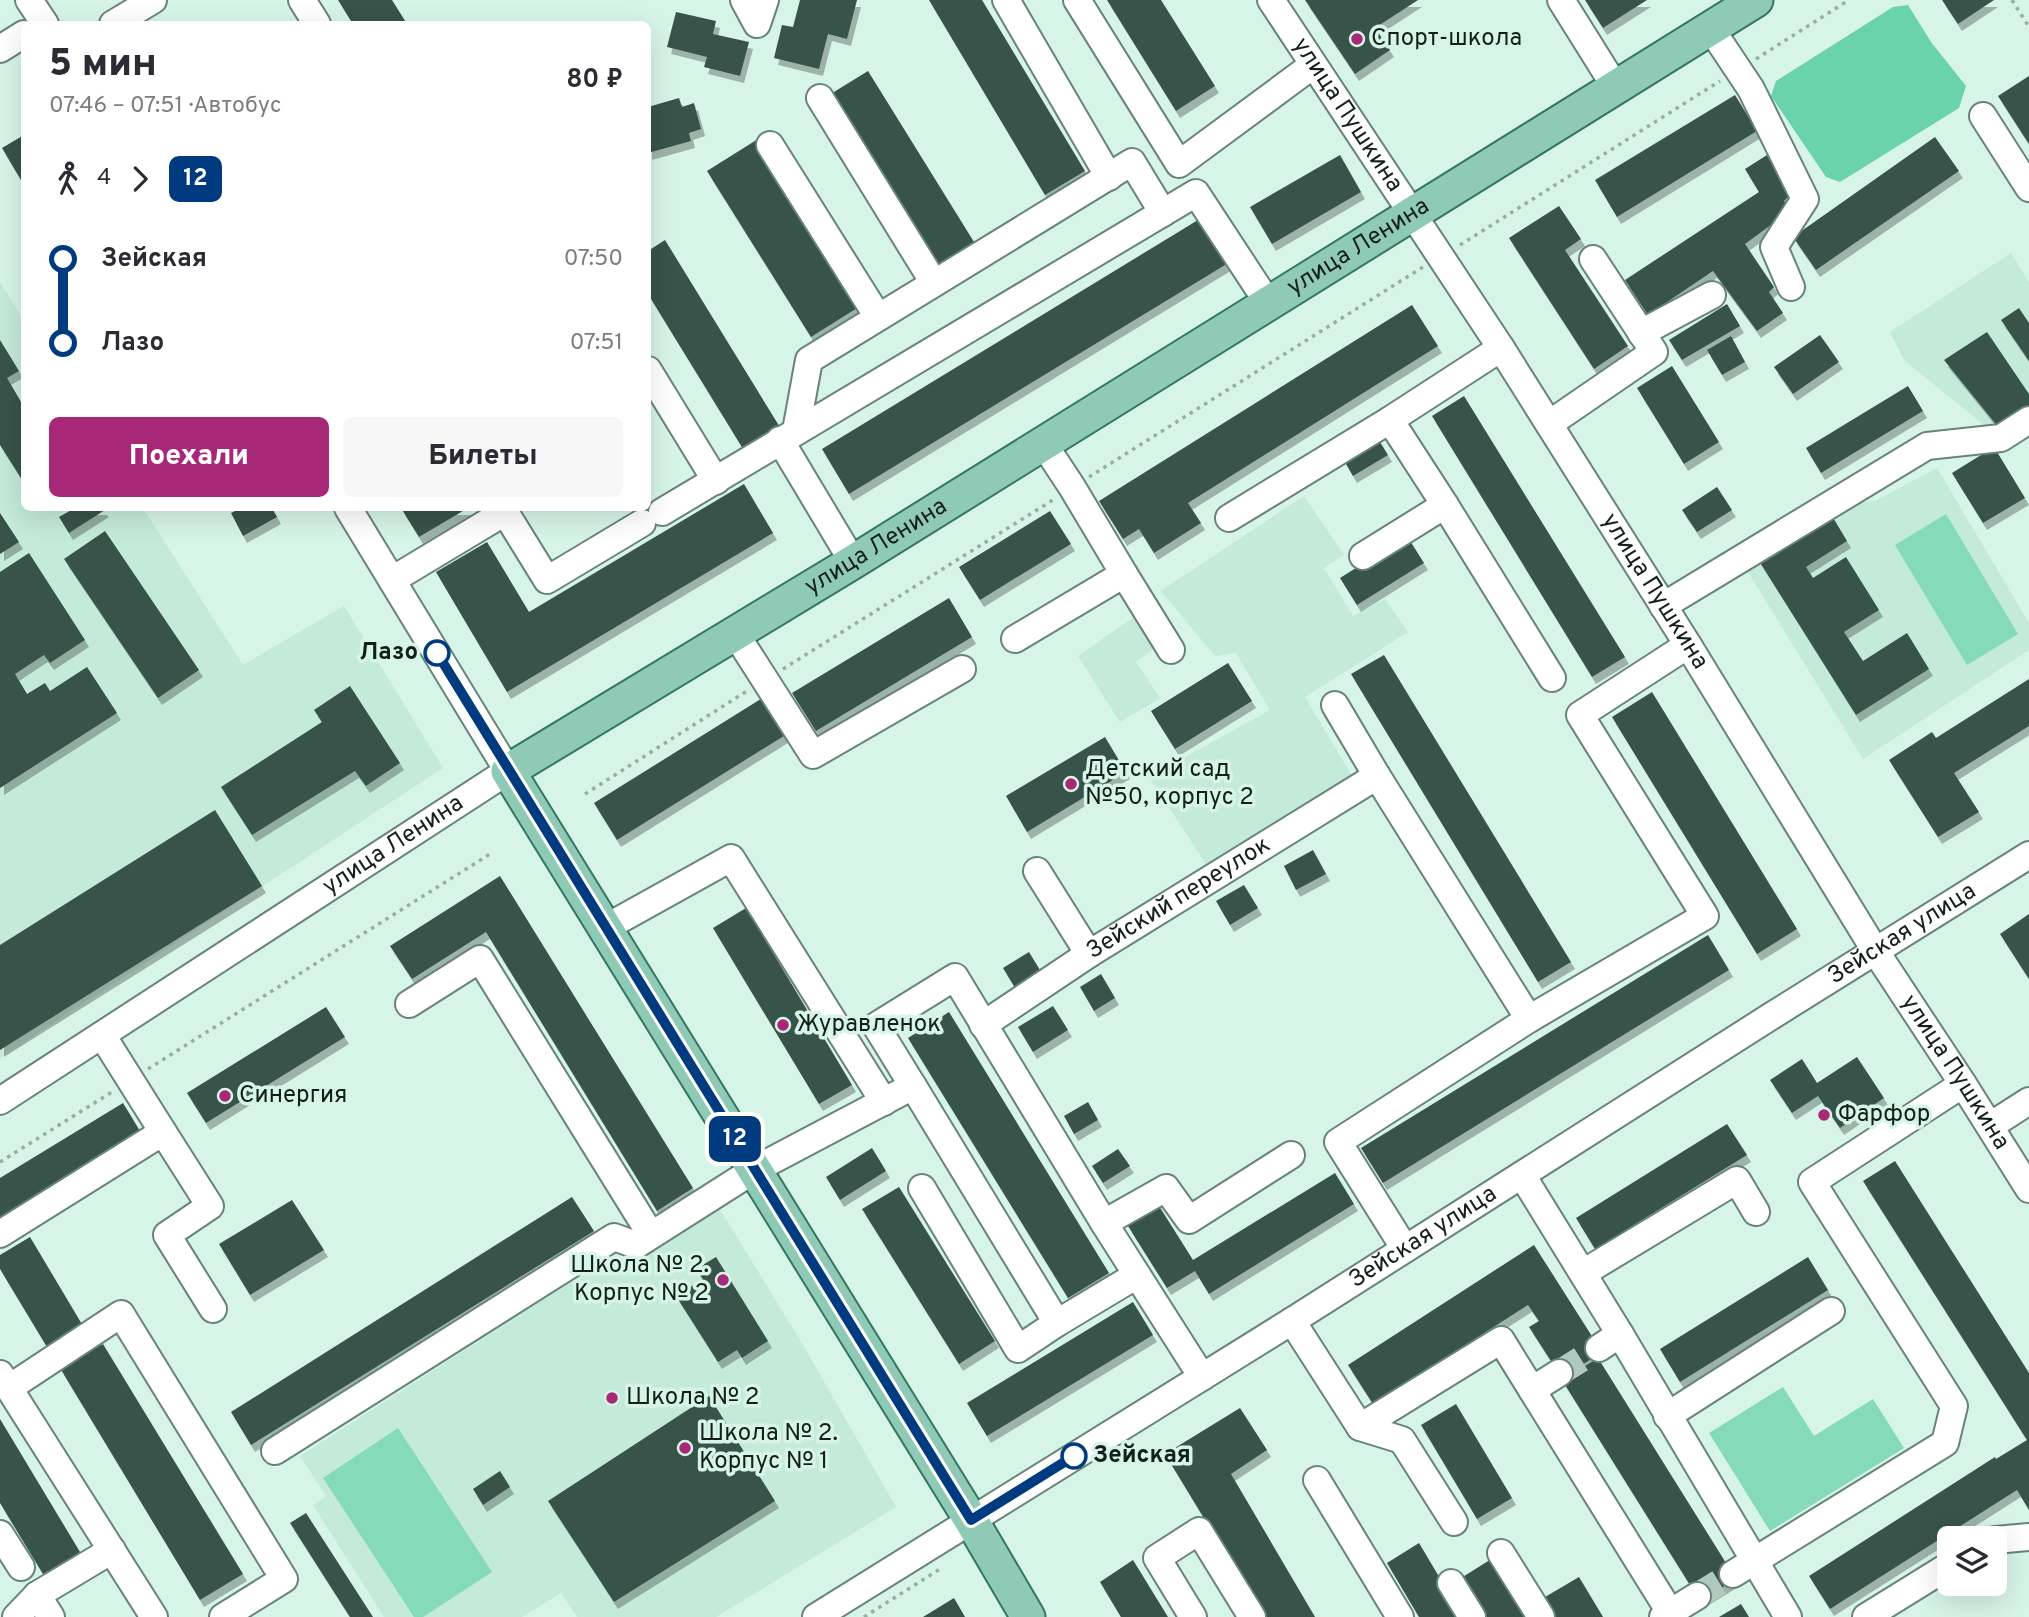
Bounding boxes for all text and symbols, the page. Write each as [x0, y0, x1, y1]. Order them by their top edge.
place label: Спорт-школа [1371, 24, 1522, 54]
marker: Спорт-школа [1349, 31, 1365, 47]
street label: улица Пушкина [1285, 32, 1409, 198]
text: 5 мин [49, 41, 157, 90]
text: 80 ₽ [566, 64, 623, 97]
text: 07:46 – 07:51 · Автобус [49, 92, 281, 121]
icon: walk [49, 160, 87, 198]
icon: forward [121, 160, 159, 198]
text: 4 [97, 164, 111, 193]
text: 12 [183, 164, 208, 194]
street label: улица Ленина [1282, 192, 1435, 303]
text: Зейская [101, 243, 207, 276]
text: 07:50 [564, 245, 623, 274]
text: Лазо [101, 327, 164, 360]
text: 07:51 [570, 329, 623, 358]
button: Поехали [49, 417, 329, 497]
button: Билеты [343, 417, 623, 497]
street label: улица Ленина [800, 492, 953, 603]
street label: улица Пушкина [1594, 508, 1715, 675]
place label: Лазо [360, 638, 418, 668]
marker: Лазо [424, 640, 450, 666]
place label: Детский сад №50, корпус 2 [1085, 755, 1254, 813]
marker: Детский сад №50, корпус 2 [1063, 776, 1079, 792]
street label: улица Ленина [317, 789, 469, 902]
street label: Зейский переулок [1081, 830, 1276, 967]
street label: Зейская улица [1823, 877, 1982, 992]
street label: улица Пушкина [1893, 989, 2016, 1156]
place label: Журавленок [797, 1010, 941, 1040]
marker: Журавленок [775, 1017, 791, 1033]
place label: Синергия [239, 1081, 347, 1111]
marker: Синергия [217, 1088, 233, 1104]
place label: Фарфор [1838, 1100, 1930, 1130]
marker: Фарфор [1816, 1107, 1832, 1123]
line badge: 12 [704, 1116, 766, 1162]
text: 12 [723, 1124, 747, 1154]
street label: Зейская улица [1344, 1179, 1503, 1296]
place label: Школа № 2. Корпус № 2 [570, 1251, 709, 1309]
marker: Школа № 2. Корпус № 2 [715, 1272, 731, 1288]
place label: Школа № 2 [626, 1383, 759, 1413]
marker: Школа № 2 [604, 1390, 620, 1406]
place label: Школа № 2. Корпус № 1 [699, 1419, 838, 1477]
marker: Школа № 2. Корпус № 1 [677, 1440, 693, 1456]
place label: Зейская [1093, 1441, 1191, 1471]
marker: Зейская [1061, 1443, 1087, 1469]
map controls [1937, 1526, 2007, 1596]
button: layers [1937, 1526, 2007, 1596]

